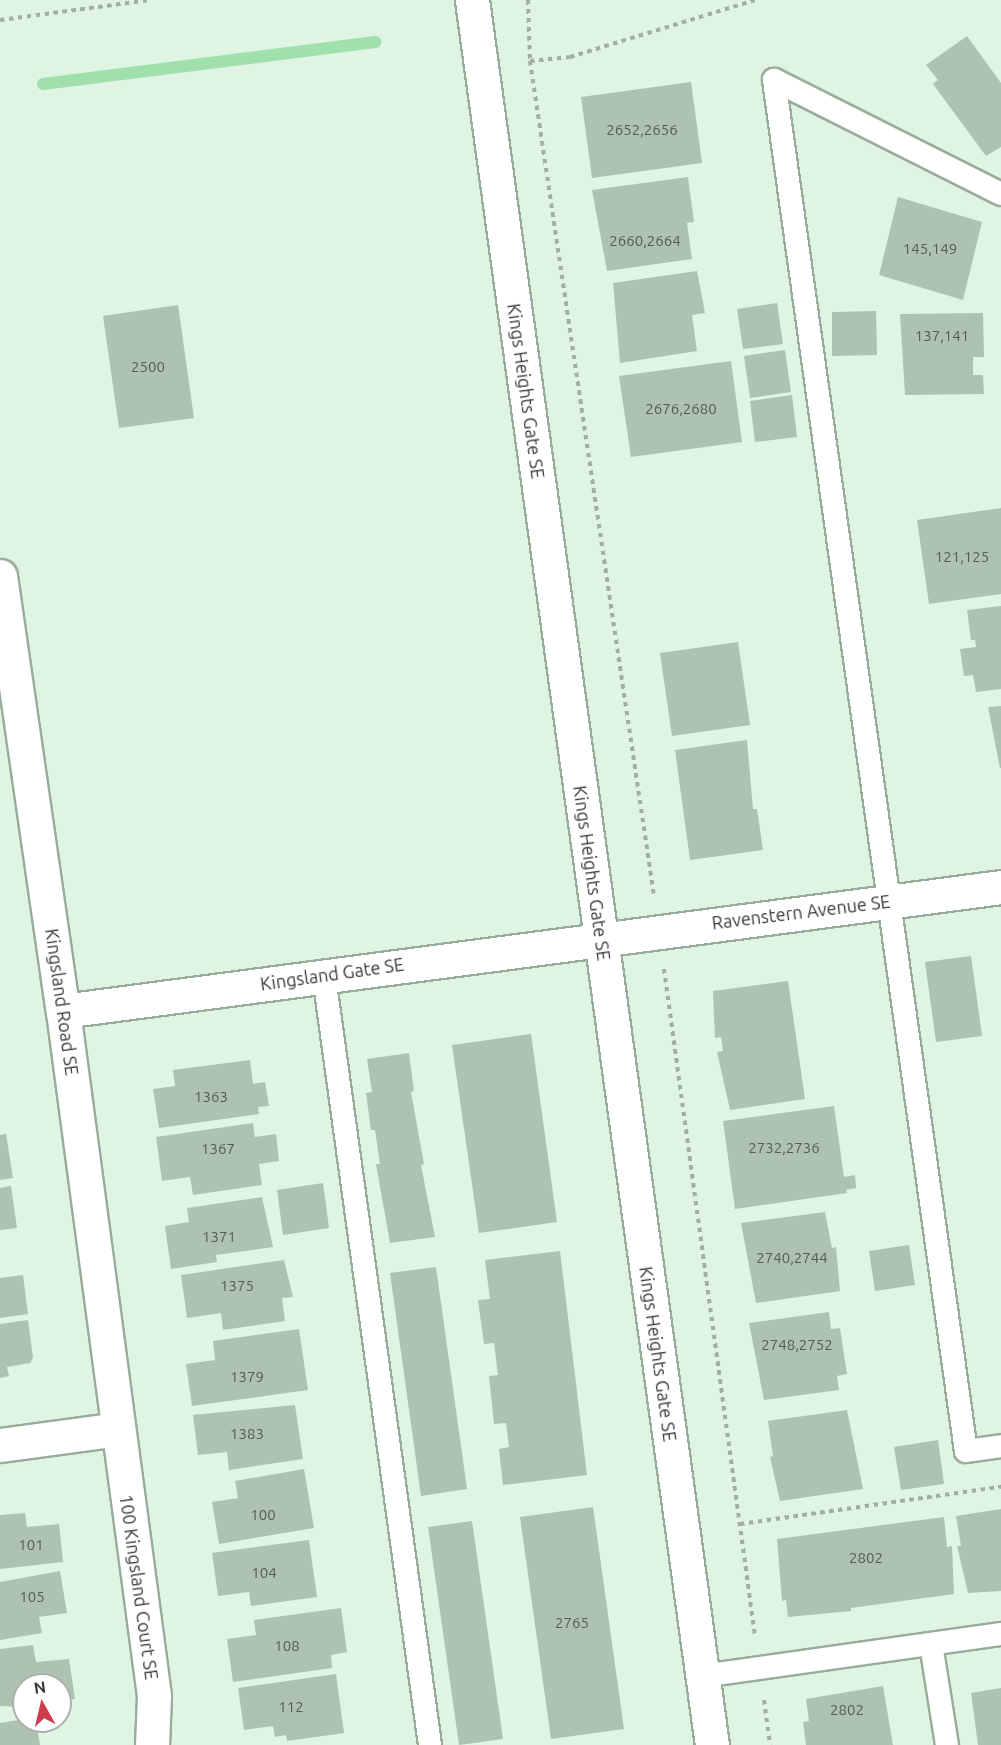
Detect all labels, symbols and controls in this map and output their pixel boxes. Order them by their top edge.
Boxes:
house number: 2652,2656 [606,121,678,139]
house number: 2660,2664 [609,232,681,250]
house number: 145,149 [903,240,957,258]
street label: Kings Heights Gate SE [503,302,549,480]
house number: 137,141 [915,327,969,345]
house number: 2500 [131,358,165,376]
house number: 2676,2680 [645,400,717,418]
house number: 121,125 [935,548,989,566]
street label: Kings Heights Gate SE [569,784,615,962]
street label: Ravenstern Avenue SE [711,890,891,934]
street label: Kingsland Road SE [41,927,83,1077]
street label: Kingsland Gate SE [259,953,405,995]
house number: 1363 [194,1088,228,1106]
house number: 2732,2736 [748,1139,820,1157]
house number: 1367 [201,1140,235,1158]
house number: 1371 [202,1228,236,1246]
house number: 2740,2744 [756,1249,828,1267]
street label: Kings Heights Gate SE [635,1265,681,1443]
house number: 1375 [220,1277,254,1295]
house number: 2748,2752 [761,1336,833,1354]
house number: 1379 [230,1368,264,1386]
house number: 1383 [230,1425,264,1443]
street label: 100 Kingsland Court SE [115,1493,163,1681]
house number: 100 [250,1506,276,1524]
house number: 101 [18,1536,44,1554]
house number: 2802 [849,1549,883,1567]
house number: 104 [251,1564,277,1582]
house number: 105 [19,1588,45,1606]
house number: 2765 [555,1614,589,1632]
house number: 108 [274,1637,300,1655]
north arrow [12,1673,72,1733]
text: N [33,1677,47,1697]
house number: 112 [278,1698,304,1716]
house number: 2802 [830,1701,864,1719]

